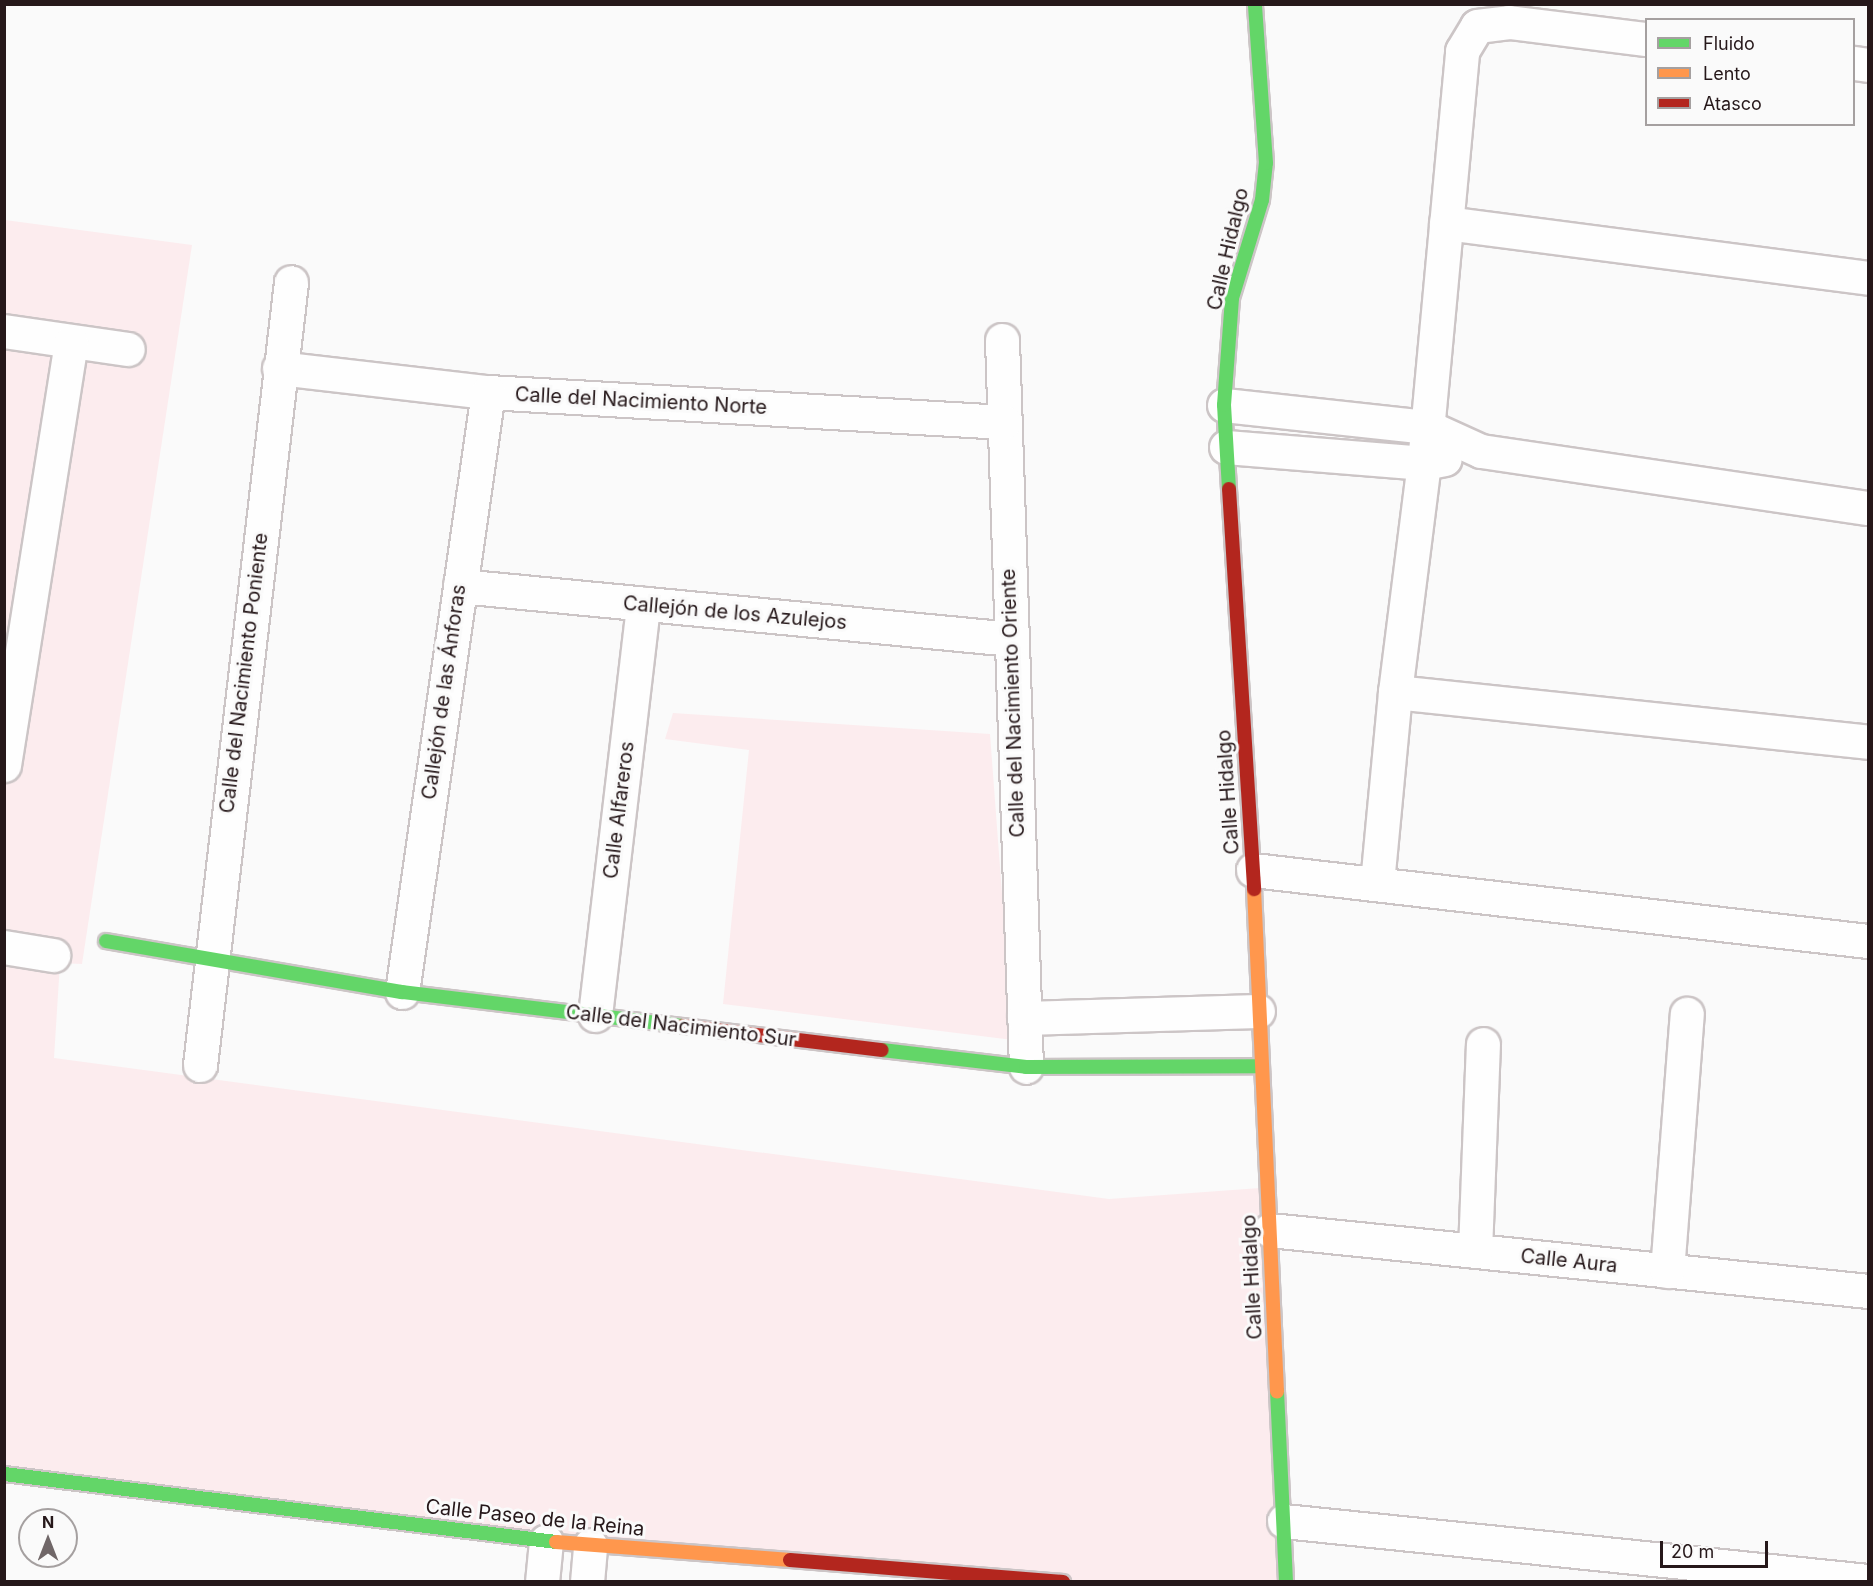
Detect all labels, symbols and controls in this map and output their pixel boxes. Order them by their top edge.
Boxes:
legend [1645,18,1855,126]
text: Fluido [1703,33,1755,54]
text: Lento [1703,63,1751,84]
text: Atasco [1703,93,1762,114]
street label: Calle Hidalgo [1202,185,1254,313]
street label: Calle del Nacimiento Norte [514,382,768,420]
street label: Calle del Nacimiento Poniente [215,531,273,815]
street label: Calle del Nacimiento Oriente [996,568,1030,838]
street label: Callejón de las Ánforas [417,583,471,801]
street label: Callejón de los Azulejos [622,591,848,635]
street label: Calle Hidalgo [1212,729,1244,855]
street label: Calle Alfareros [599,740,639,880]
street label: Calle del Nacimiento Sur [565,1000,797,1052]
street label: Calle Hidalgo [1237,1214,1267,1340]
street label: Calle Aura [1519,1244,1619,1278]
street label: Calle Paseo de la Reina [424,1495,646,1541]
north arrow [18,1508,78,1568]
text: N [42,1512,54,1532]
scale bar [1663,1529,1771,1567]
text: 20 m [1671,1541,1714,1562]

